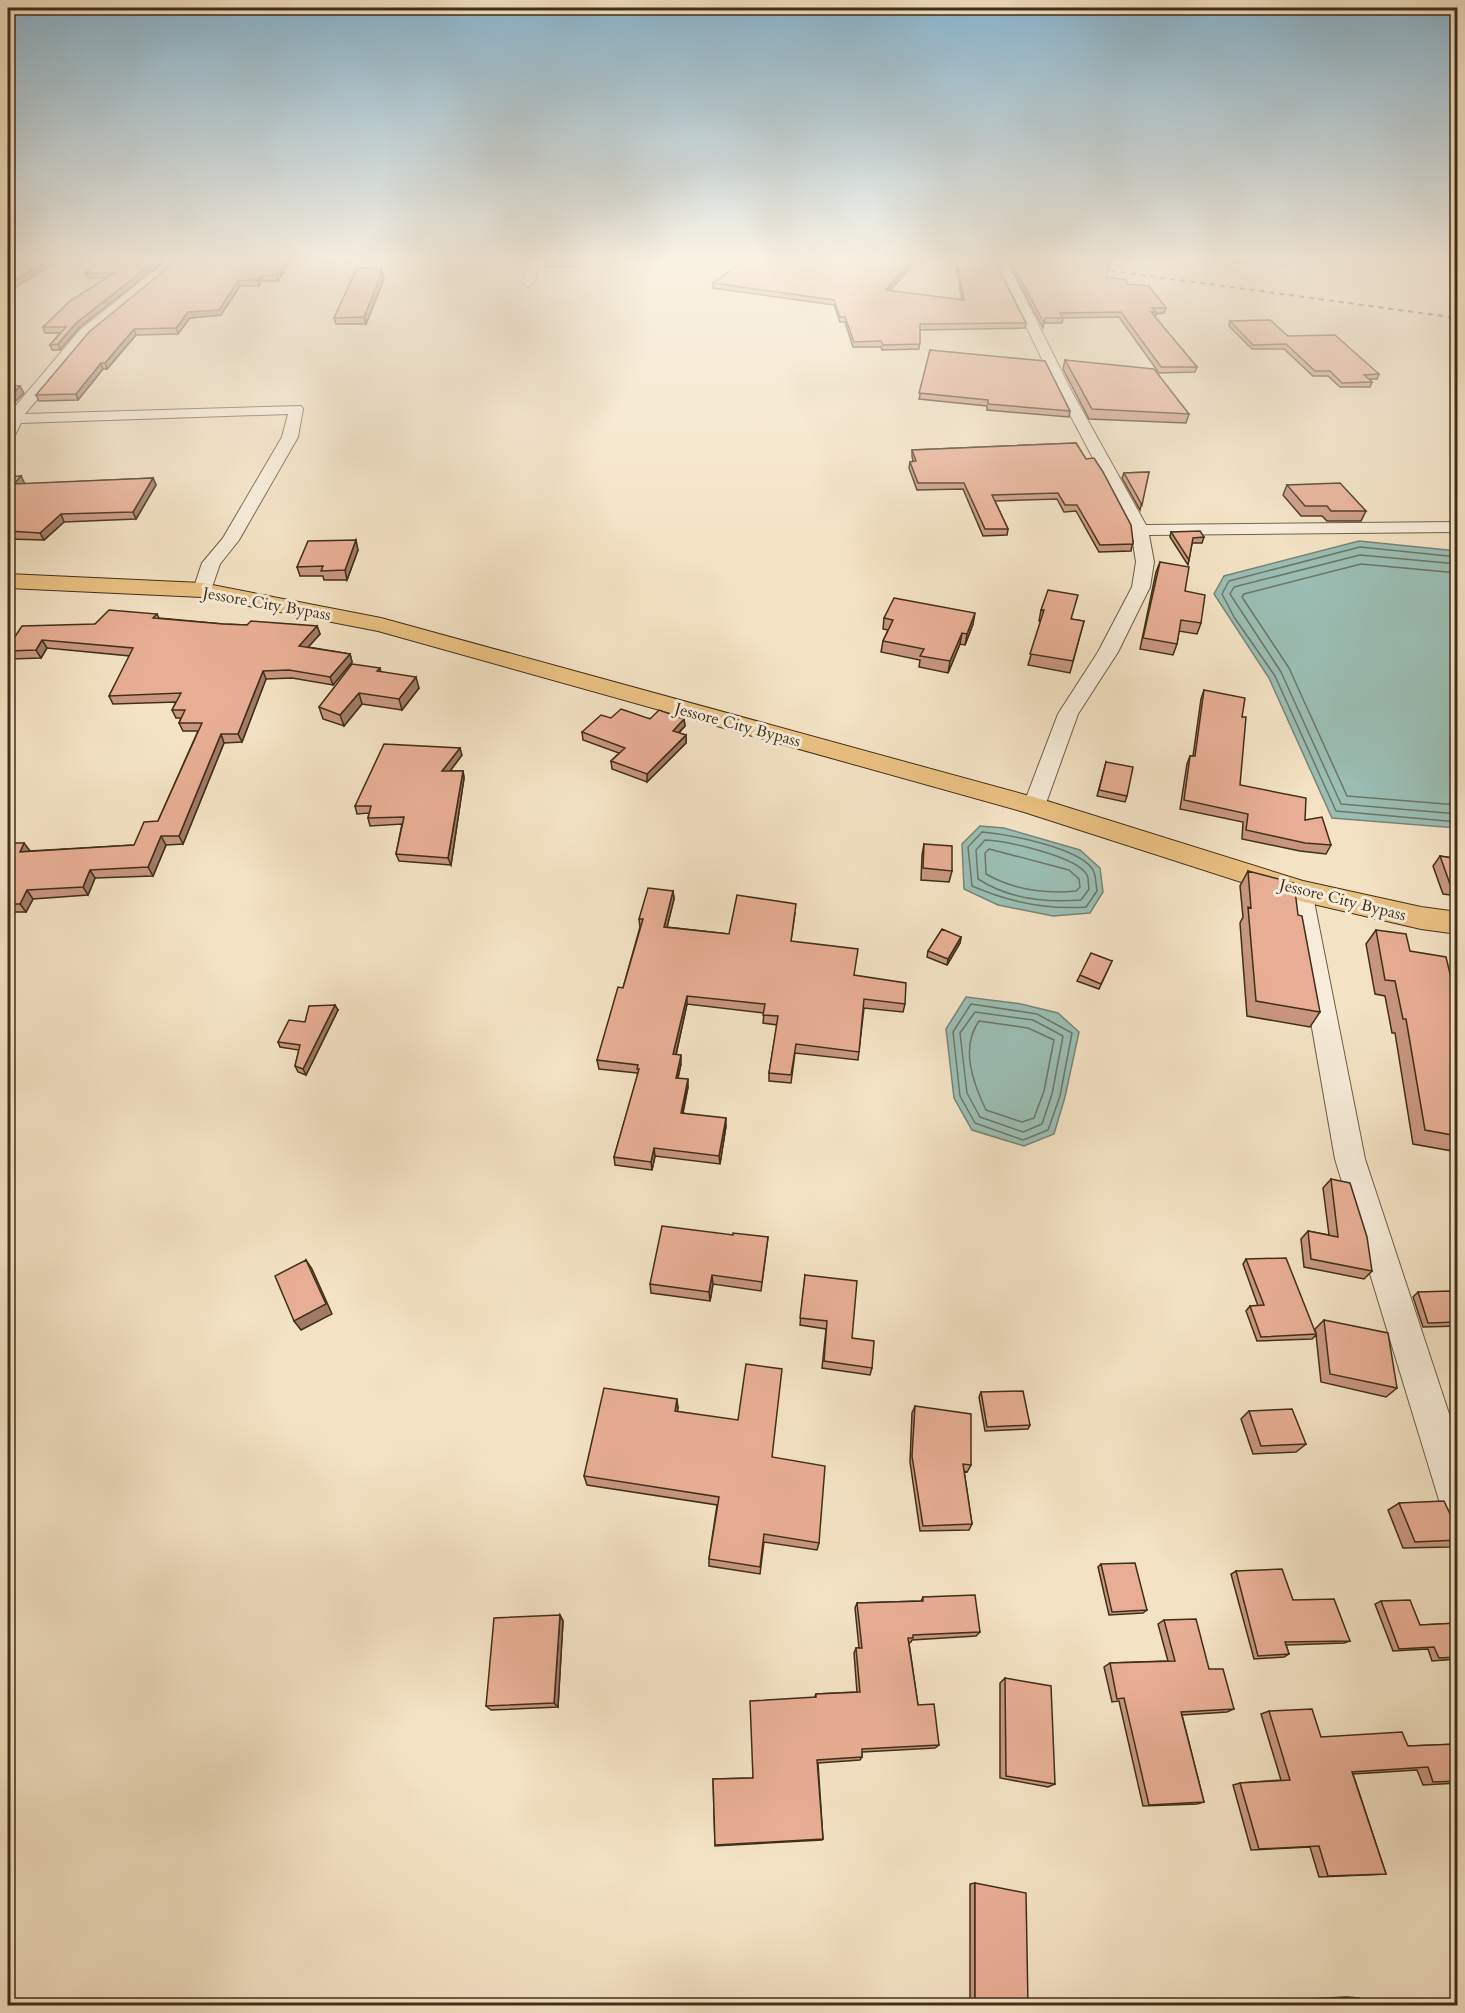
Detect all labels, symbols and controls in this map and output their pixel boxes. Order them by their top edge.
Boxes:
street label: Jessore City Bypass [199,582,332,626]
street label: Jessore City Bypass [670,697,803,752]
street label: Jessore City Bypass [1275,873,1408,926]

